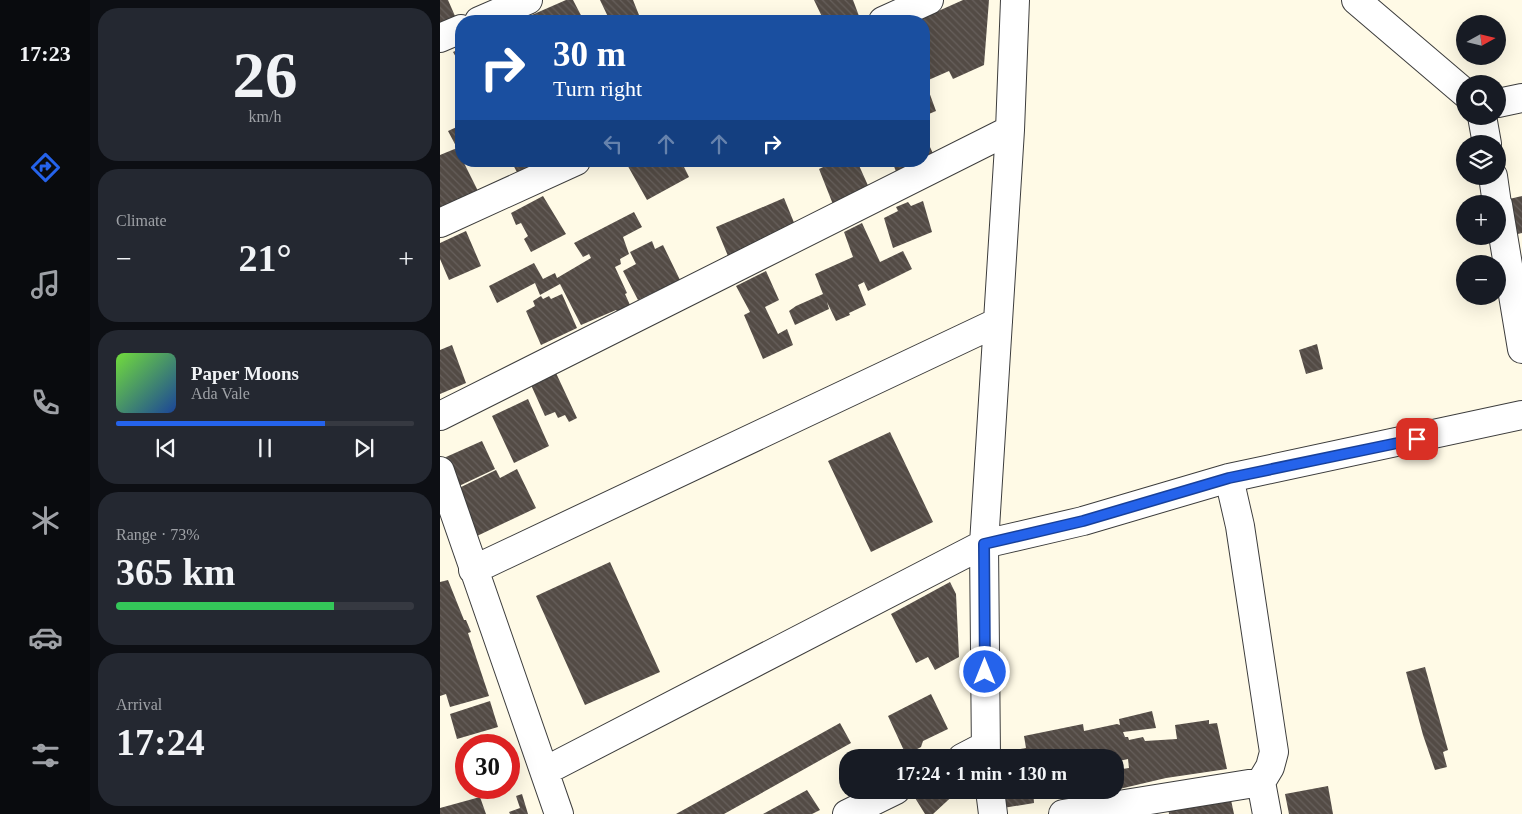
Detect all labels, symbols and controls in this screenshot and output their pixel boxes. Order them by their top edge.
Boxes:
north arrow [1456,15,1506,65]
map controls [1456,15,1506,305]
icon: right [470,35,535,100]
text: 30 m [553,35,626,74]
text: 26 [233,39,298,111]
text: 17:23 [19,41,71,66]
button: search [1456,75,1506,125]
text: Turn right [553,76,642,101]
text: km/h [249,108,281,125]
icon: left [599,130,627,158]
icon: ahead [652,130,680,158]
icon: ahead [705,130,733,158]
icon: right [758,130,786,158]
button: layers [1456,135,1506,185]
icon: directions [28,150,63,185]
button: + [1456,195,1506,245]
text: Climate [116,212,167,229]
text: 21° [238,237,292,279]
text: − [116,243,132,274]
text: + [398,243,414,274]
button: − [1456,255,1506,305]
icon: music [28,267,63,302]
text: Paper Moons [191,363,299,384]
icon: phone [28,385,63,420]
text: Ada Vale [191,385,250,402]
pin [1396,418,1438,460]
icon: arrive [1403,425,1431,453]
icon: previous [152,434,180,462]
icon: pause [251,434,279,462]
icon: next [350,434,378,462]
icon: climate [28,503,63,538]
text: Range · 73% [116,526,200,543]
text: 365 km [116,551,235,593]
icon: car [28,620,63,655]
position arrow [958,645,1010,697]
text: Arrival [116,696,162,713]
text: 17:24 [116,721,205,763]
speed limit sign: 30 [455,734,520,799]
icon: filters [28,738,63,773]
text: 17:24 · 1 min · 130 m [896,763,1067,784]

